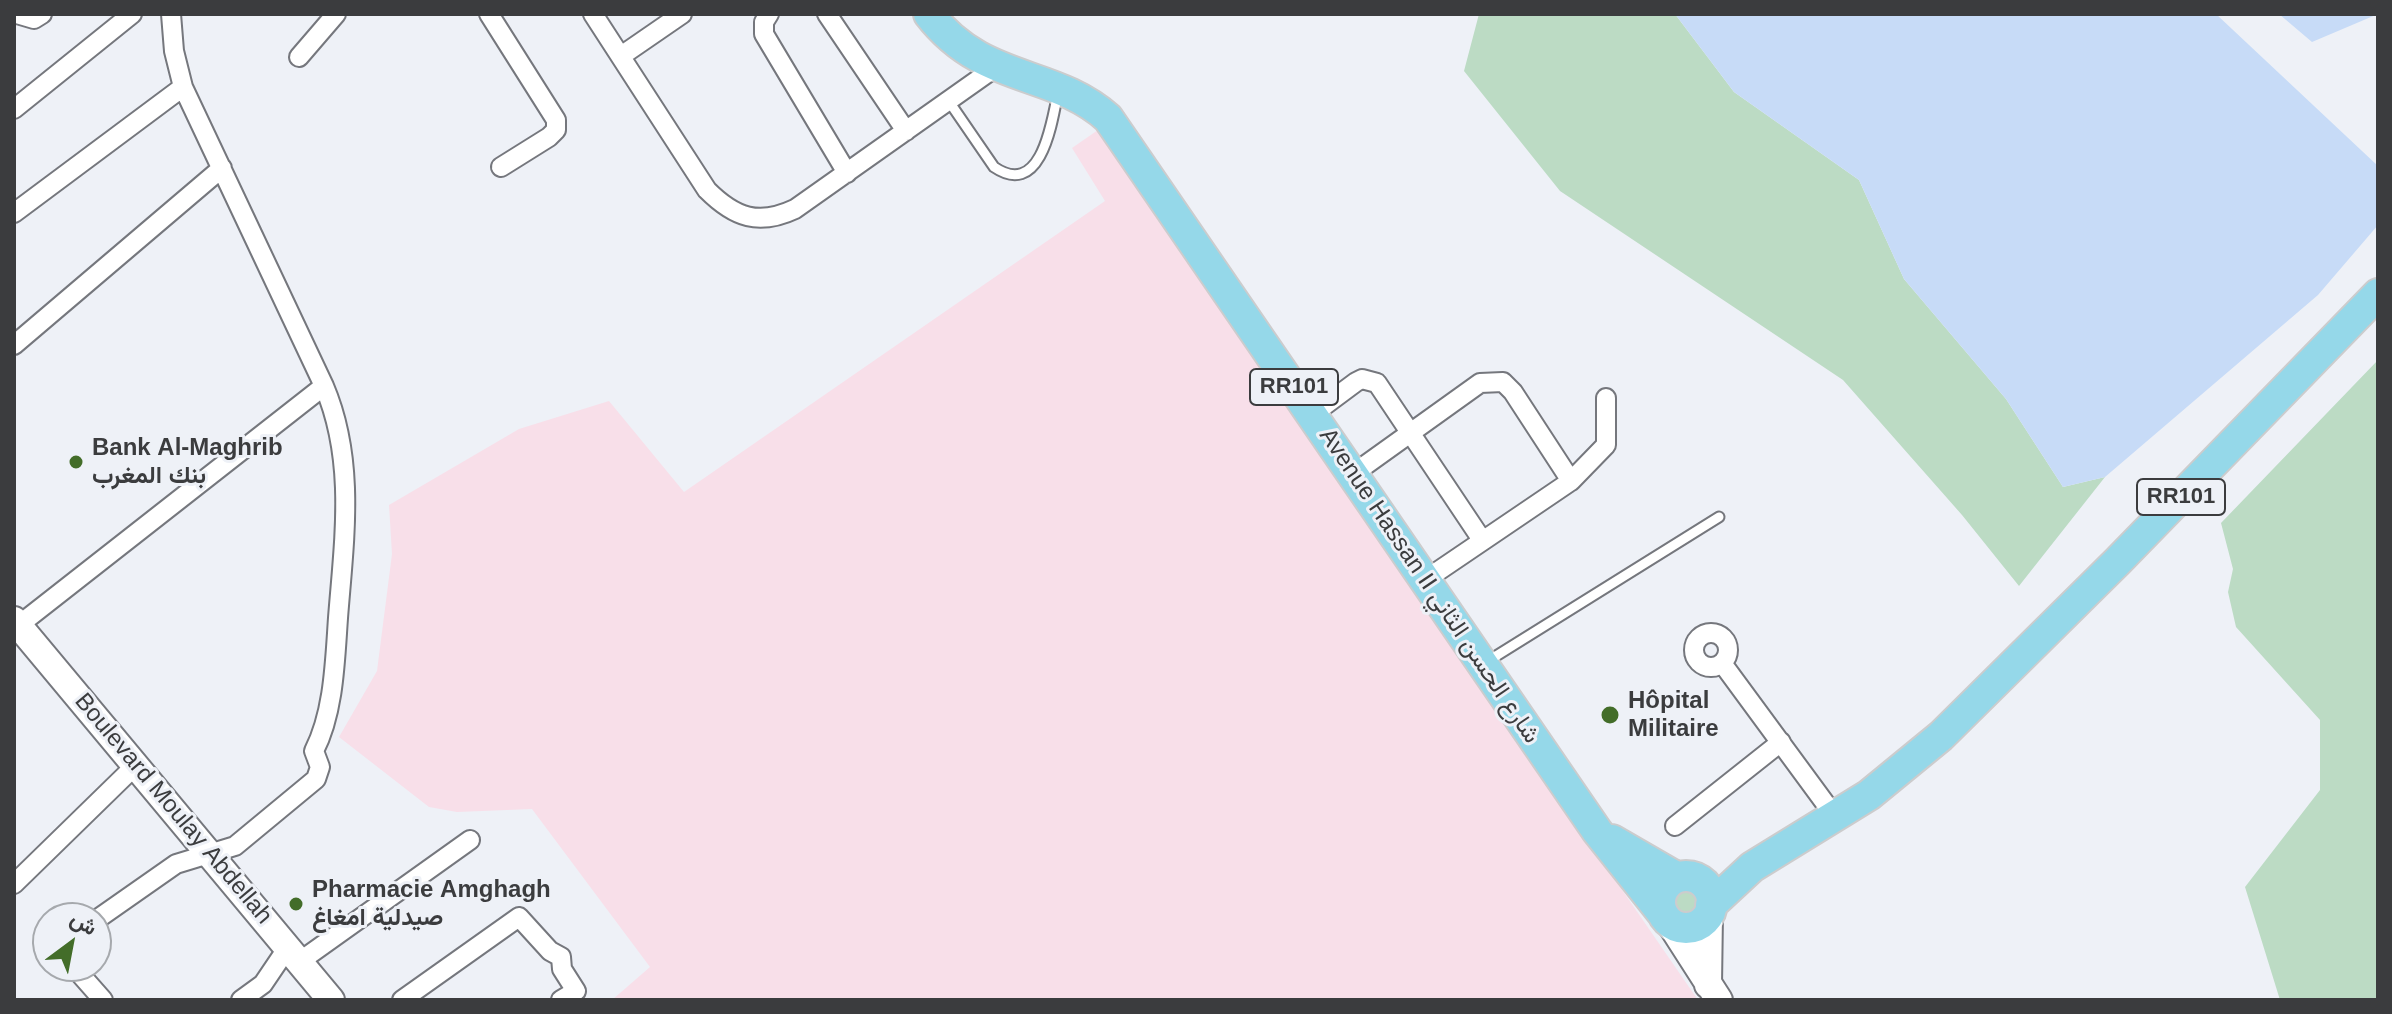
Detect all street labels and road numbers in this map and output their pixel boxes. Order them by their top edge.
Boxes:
road number: RR101 [1250,369,1338,405]
street label: Avenue Hassan II شارع الحسن الثاني [1312,423,1546,749]
road number: RR101 [2137,479,2225,515]
street label: Boulevard Moulay Abdellah [68,688,278,930]

